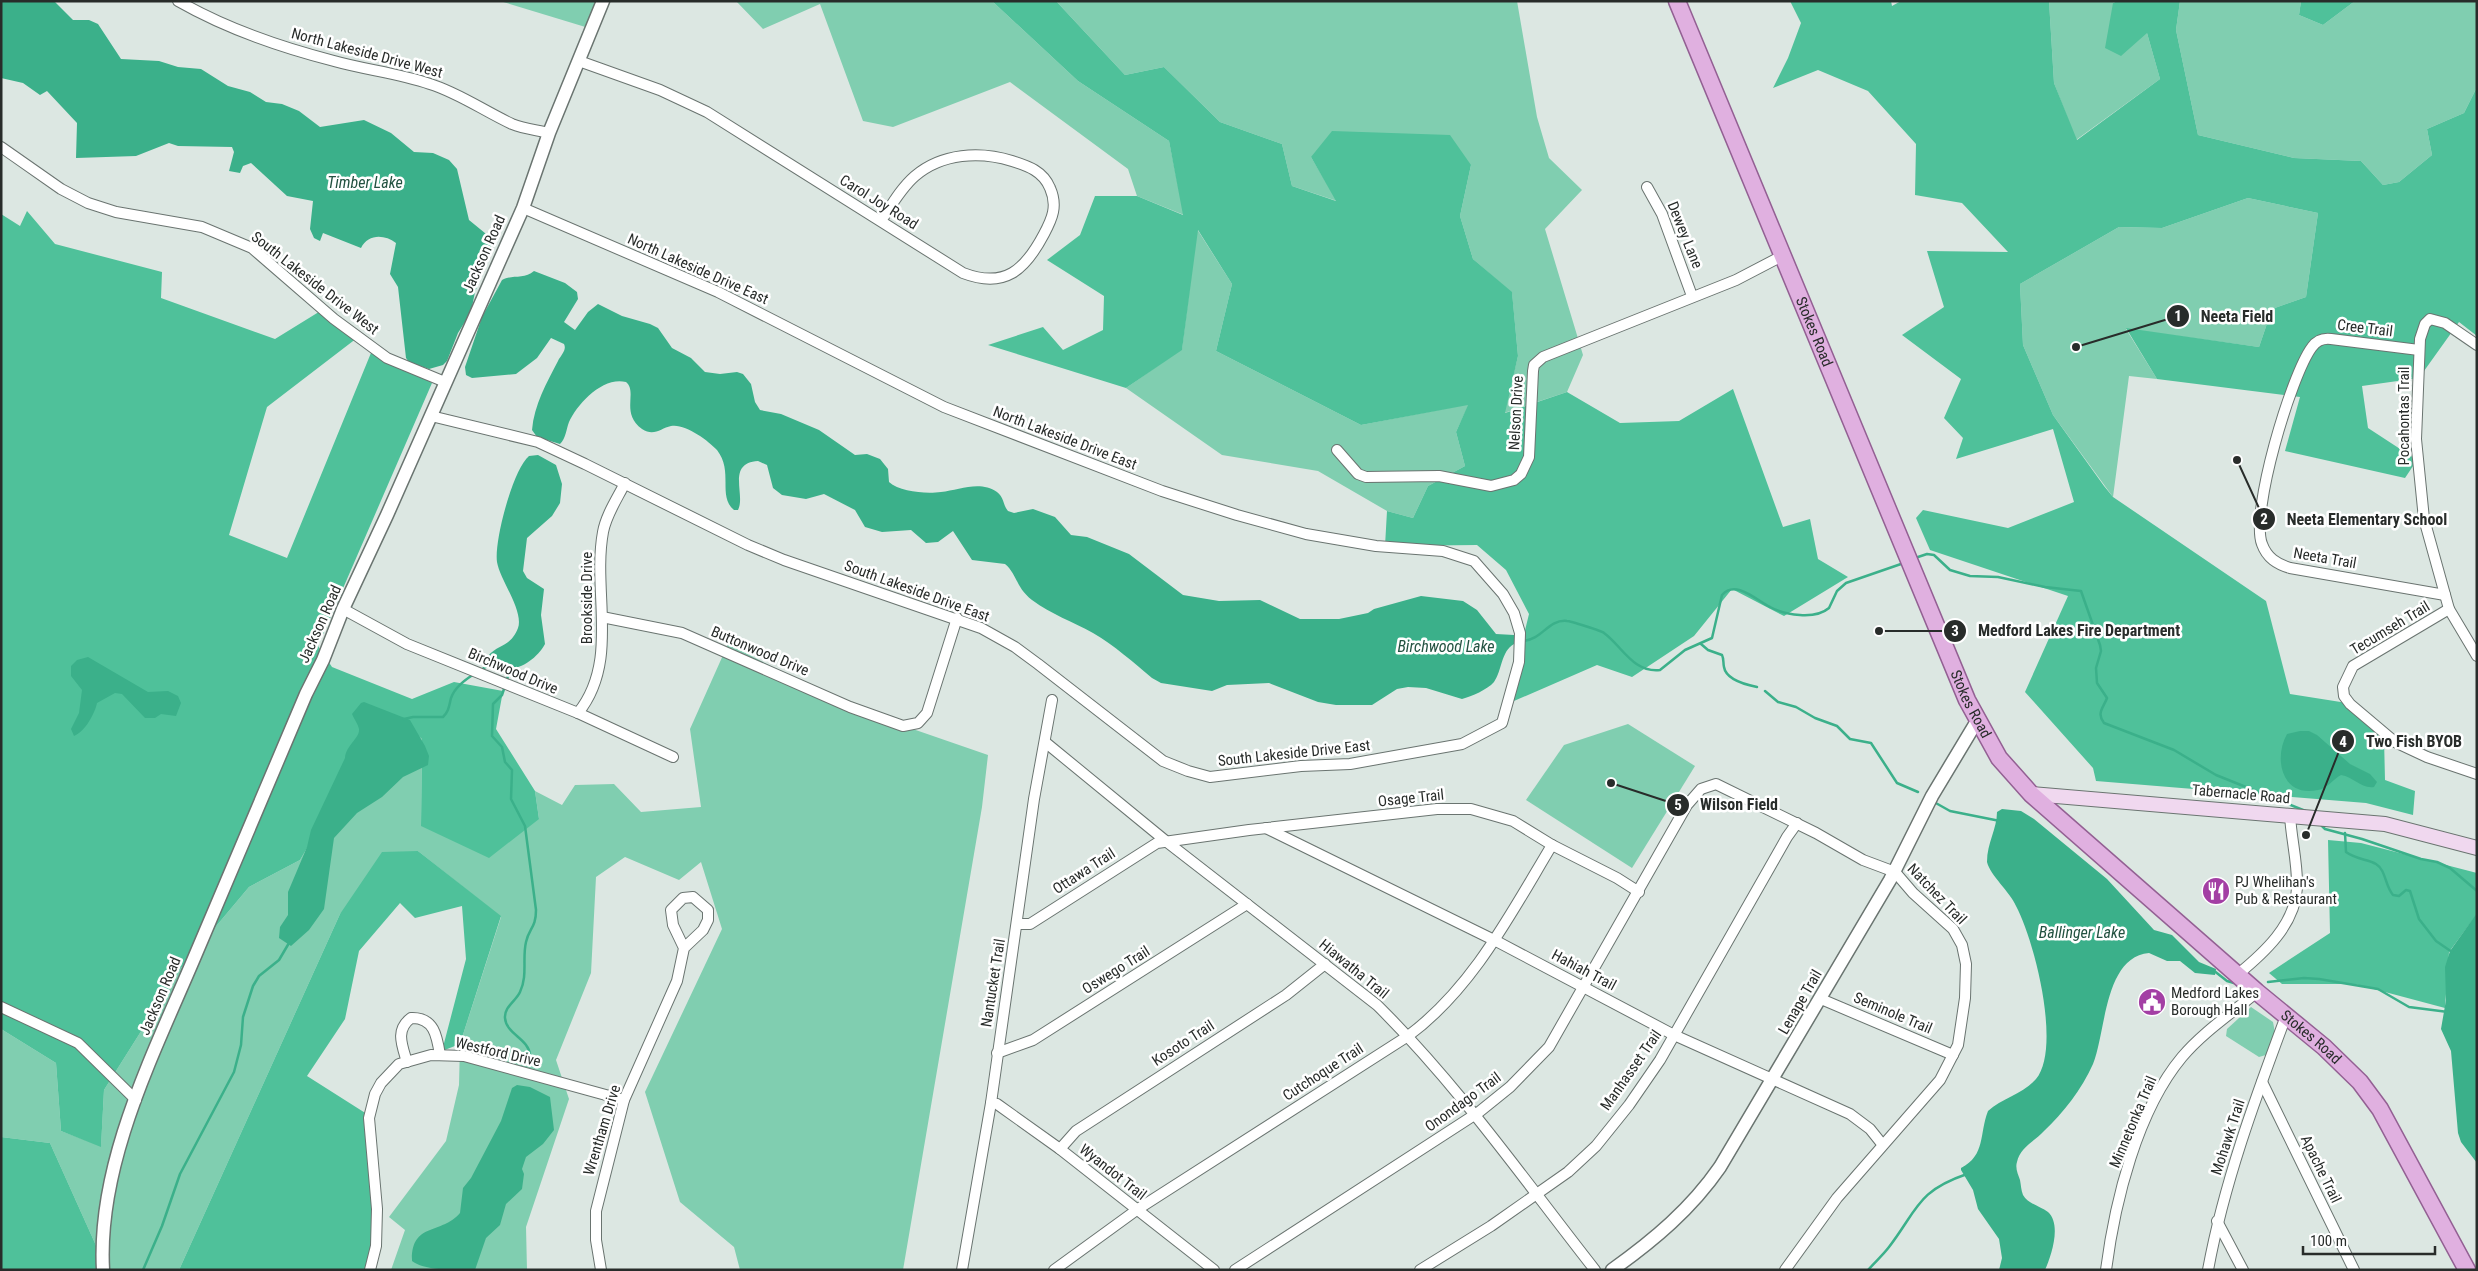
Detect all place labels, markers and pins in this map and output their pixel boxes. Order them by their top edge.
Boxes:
callout: Neeta Field [2166,301,2283,332]
callout: Neeta Elementary School [2252,504,2457,535]
callout: Medford Lakes Fire Department [1943,615,2190,646]
callout: Two Fish BYOB [2330,726,2472,757]
callout: Wilson Field [1665,789,1788,820]
place label: PJ Whelihan's Pub & Restaurant [2235,873,2337,908]
restaurant icon: PJ Whelihan's Pub & Restaurant [2201,876,2231,906]
place label: Medford Lakes Borough Hall [2171,984,2259,1019]
public building icon: Medford Lakes Borough Hall [2137,987,2167,1017]

